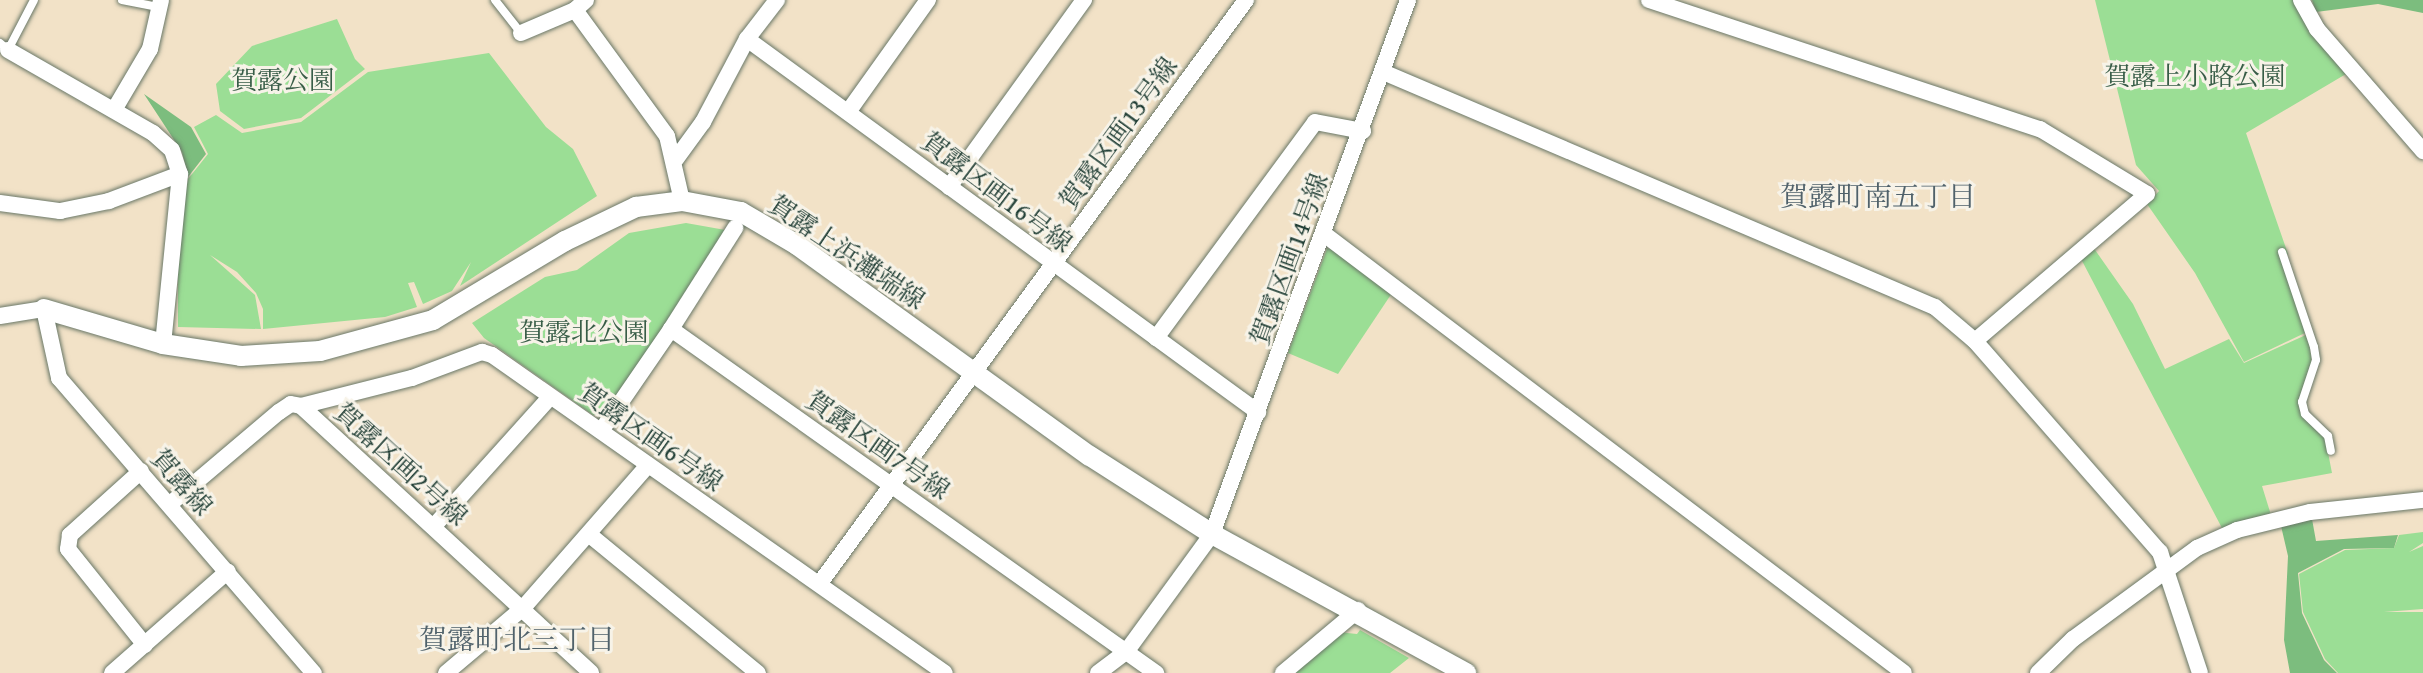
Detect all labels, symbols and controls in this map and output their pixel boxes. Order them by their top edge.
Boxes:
street label: 賀露区画13号線 [1052,51,1184,215]
park label: 賀露上小路公園 [2104,60,2286,92]
park label: 賀露公園 [231,64,335,96]
street label: 賀露区画16号線 [915,125,1079,259]
street label: 賀露区画14号線 [1243,169,1335,349]
district label: 賀露町南五丁目 [1780,179,1976,213]
street label: 賀露上浜灘端線 [763,188,931,316]
park label: 賀露北公園 [519,316,649,348]
street label: 賀露区画6号線 [573,376,729,498]
street label: 賀露区画7号線 [800,384,956,506]
street label: 賀露区画2号線 [328,396,474,532]
street label: 賀露線 [145,442,219,522]
district label: 賀露町北三丁目 [419,622,615,656]

